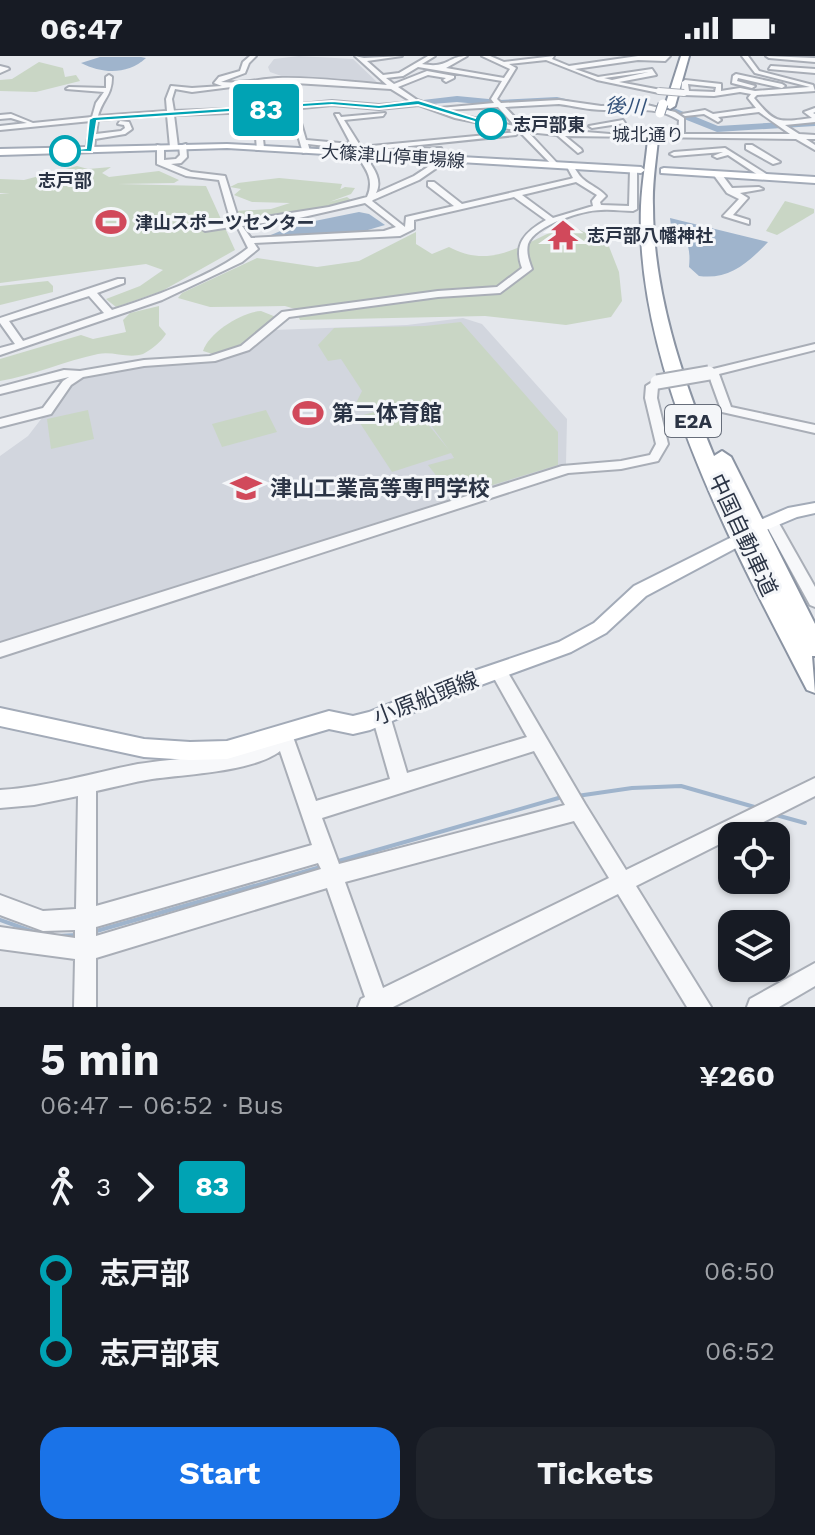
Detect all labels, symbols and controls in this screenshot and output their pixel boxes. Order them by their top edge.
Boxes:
text: 06:47 [40,11,123,46]
line badge: 83 [230,84,302,136]
text: 83 [249,93,283,126]
water label: 後川 [604,93,648,119]
marker: 志戸部東 [476,109,506,139]
place label: 志戸部東 [513,114,585,135]
street label: 城北通り [612,124,684,145]
marker: 志戸部 [50,136,80,166]
street label: 大篠津山停車場線 [320,141,466,171]
place label: 志戸部 [38,170,92,191]
sports icon: 津山スポーツセンター [94,205,128,239]
place label: 津山スポーツセンター [135,212,315,233]
temple icon: 志戸部八幡神社 [546,218,580,252]
place label: 志戸部八幡神社 [587,225,713,246]
sports icon: 第二体育館 [291,396,325,430]
place label: 第二体育館 [332,401,442,426]
road number: E2A [665,405,721,437]
street label: 中国自動車道 [704,470,782,600]
school or university icon: 津山工業高等専門学校 [229,471,263,505]
place label: 津山工業高等専門学校 [270,476,490,501]
street label: 小原船頭線 [370,667,482,729]
map controls [718,822,790,982]
button: locate [718,822,790,894]
button: layers [718,910,790,982]
text: 5 min [40,1034,160,1086]
text: ¥260 [699,1058,775,1093]
text: 06:47 – 06:52 · Bus [40,1090,283,1120]
icon: walk [40,1165,84,1209]
icon: forward [123,1165,167,1209]
text: 83 [195,1170,229,1203]
text: 3 [96,1172,111,1202]
text: 志戸部 [100,1256,190,1291]
text: 06:50 [704,1256,775,1286]
text: 志戸部東 [100,1336,220,1371]
text: 06:52 [705,1336,775,1366]
button: Start [40,1427,400,1519]
button: Tickets [416,1427,775,1519]

